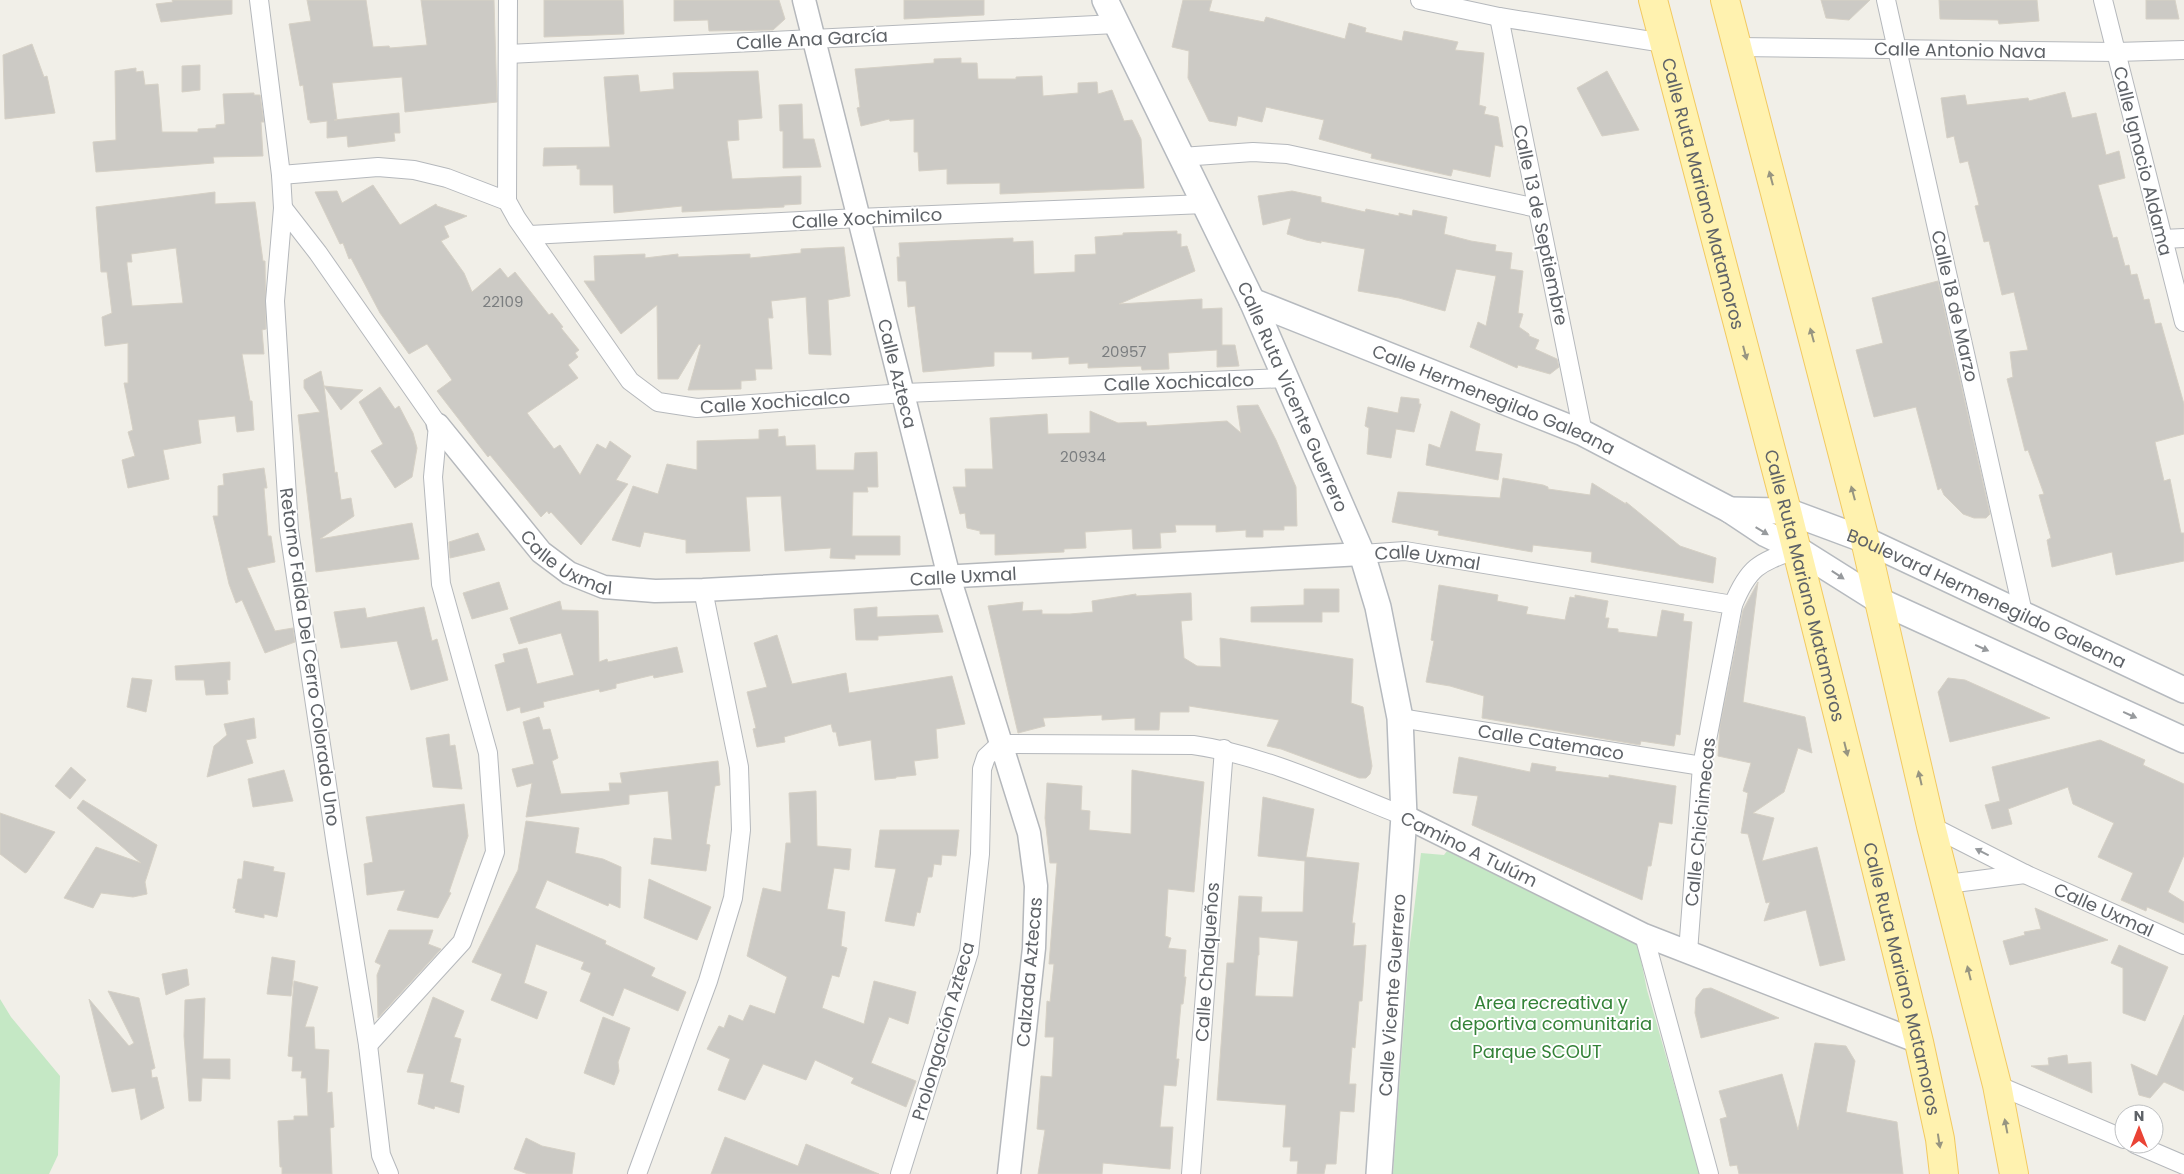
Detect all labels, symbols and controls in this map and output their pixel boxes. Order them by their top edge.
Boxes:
street label: Calle Ana García [735,23,889,55]
street label: Calle Antonio Nava [1874,36,2046,64]
street label: Calle Ruta Mariano Matamoros [1656,55,1751,332]
street label: Calle Ignacio Aldama [2107,64,2179,258]
street label: Calle 13 de Septiembre [1507,122,1575,328]
one-way arrow [1766,171,1774,186]
street label: Calle Xochimilco [791,202,943,234]
street label: Calle 18 de Marzo [1925,228,1985,384]
street label: Calle Ruta Vicente Guerrero [1232,277,1355,516]
house number: 22109 [483,291,523,312]
street label: Calle Azteca [872,316,924,431]
one-way arrow [1807,328,1815,343]
street label: Calle Hermenegildo Galeana [1369,338,1620,460]
house number: 20957 [1101,341,1147,362]
one-way arrow [1742,345,1750,360]
street label: Calle Xochicalco [1103,367,1255,397]
street label: Calle Xochicalco [699,384,851,420]
house number: 20934 [1060,446,1106,467]
street label: Calle Ruta Mariano Matamoros [1759,447,1852,724]
one-way arrow [1848,485,1856,500]
street label: Retorno Falda Del Cerro Colorado Uno [274,486,346,828]
street label: Boulevard Hermenegildo Galeana [1844,522,2131,674]
street label: Calle Uxmal [515,524,613,600]
one-way arrow [1756,526,1769,536]
street label: Calle Uxmal [1374,539,1482,576]
street label: Calle Uxmal [909,560,1017,591]
one-way arrow [1831,570,1844,580]
one-way arrow [1975,644,1990,652]
one-way arrow [2123,712,2137,720]
street label: Calle Catemaco [1476,718,1626,766]
street label: Calle Chichimecas [1679,736,1721,908]
one-way arrow [1842,741,1850,756]
one-way arrow [1916,771,1924,786]
street label: Camino A Tulúm [1396,805,1542,893]
street label: Calle Ruta Mariano Matamoros [1858,840,1947,1118]
one-way arrow [1975,848,1989,856]
street label: Calle Uxmal [2050,876,2158,942]
street label: Calle Chalqueños [1189,881,1225,1043]
street label: Calle Vicente Guerrero [1372,893,1412,1097]
street label: Calzada Aztecas [1010,896,1048,1048]
street label: Prolongación Azteca [906,939,980,1123]
one-way arrow [1965,966,1973,981]
park label: Area recreativa y deportiva comunitaria [1450,990,1652,1036]
park label: Parque SCOUT [1472,1039,1602,1064]
north arrow [2114,1104,2164,1154]
text: N [2134,1106,2144,1126]
one-way arrow [2001,1118,2009,1134]
one-way arrow [1936,1133,1944,1149]

